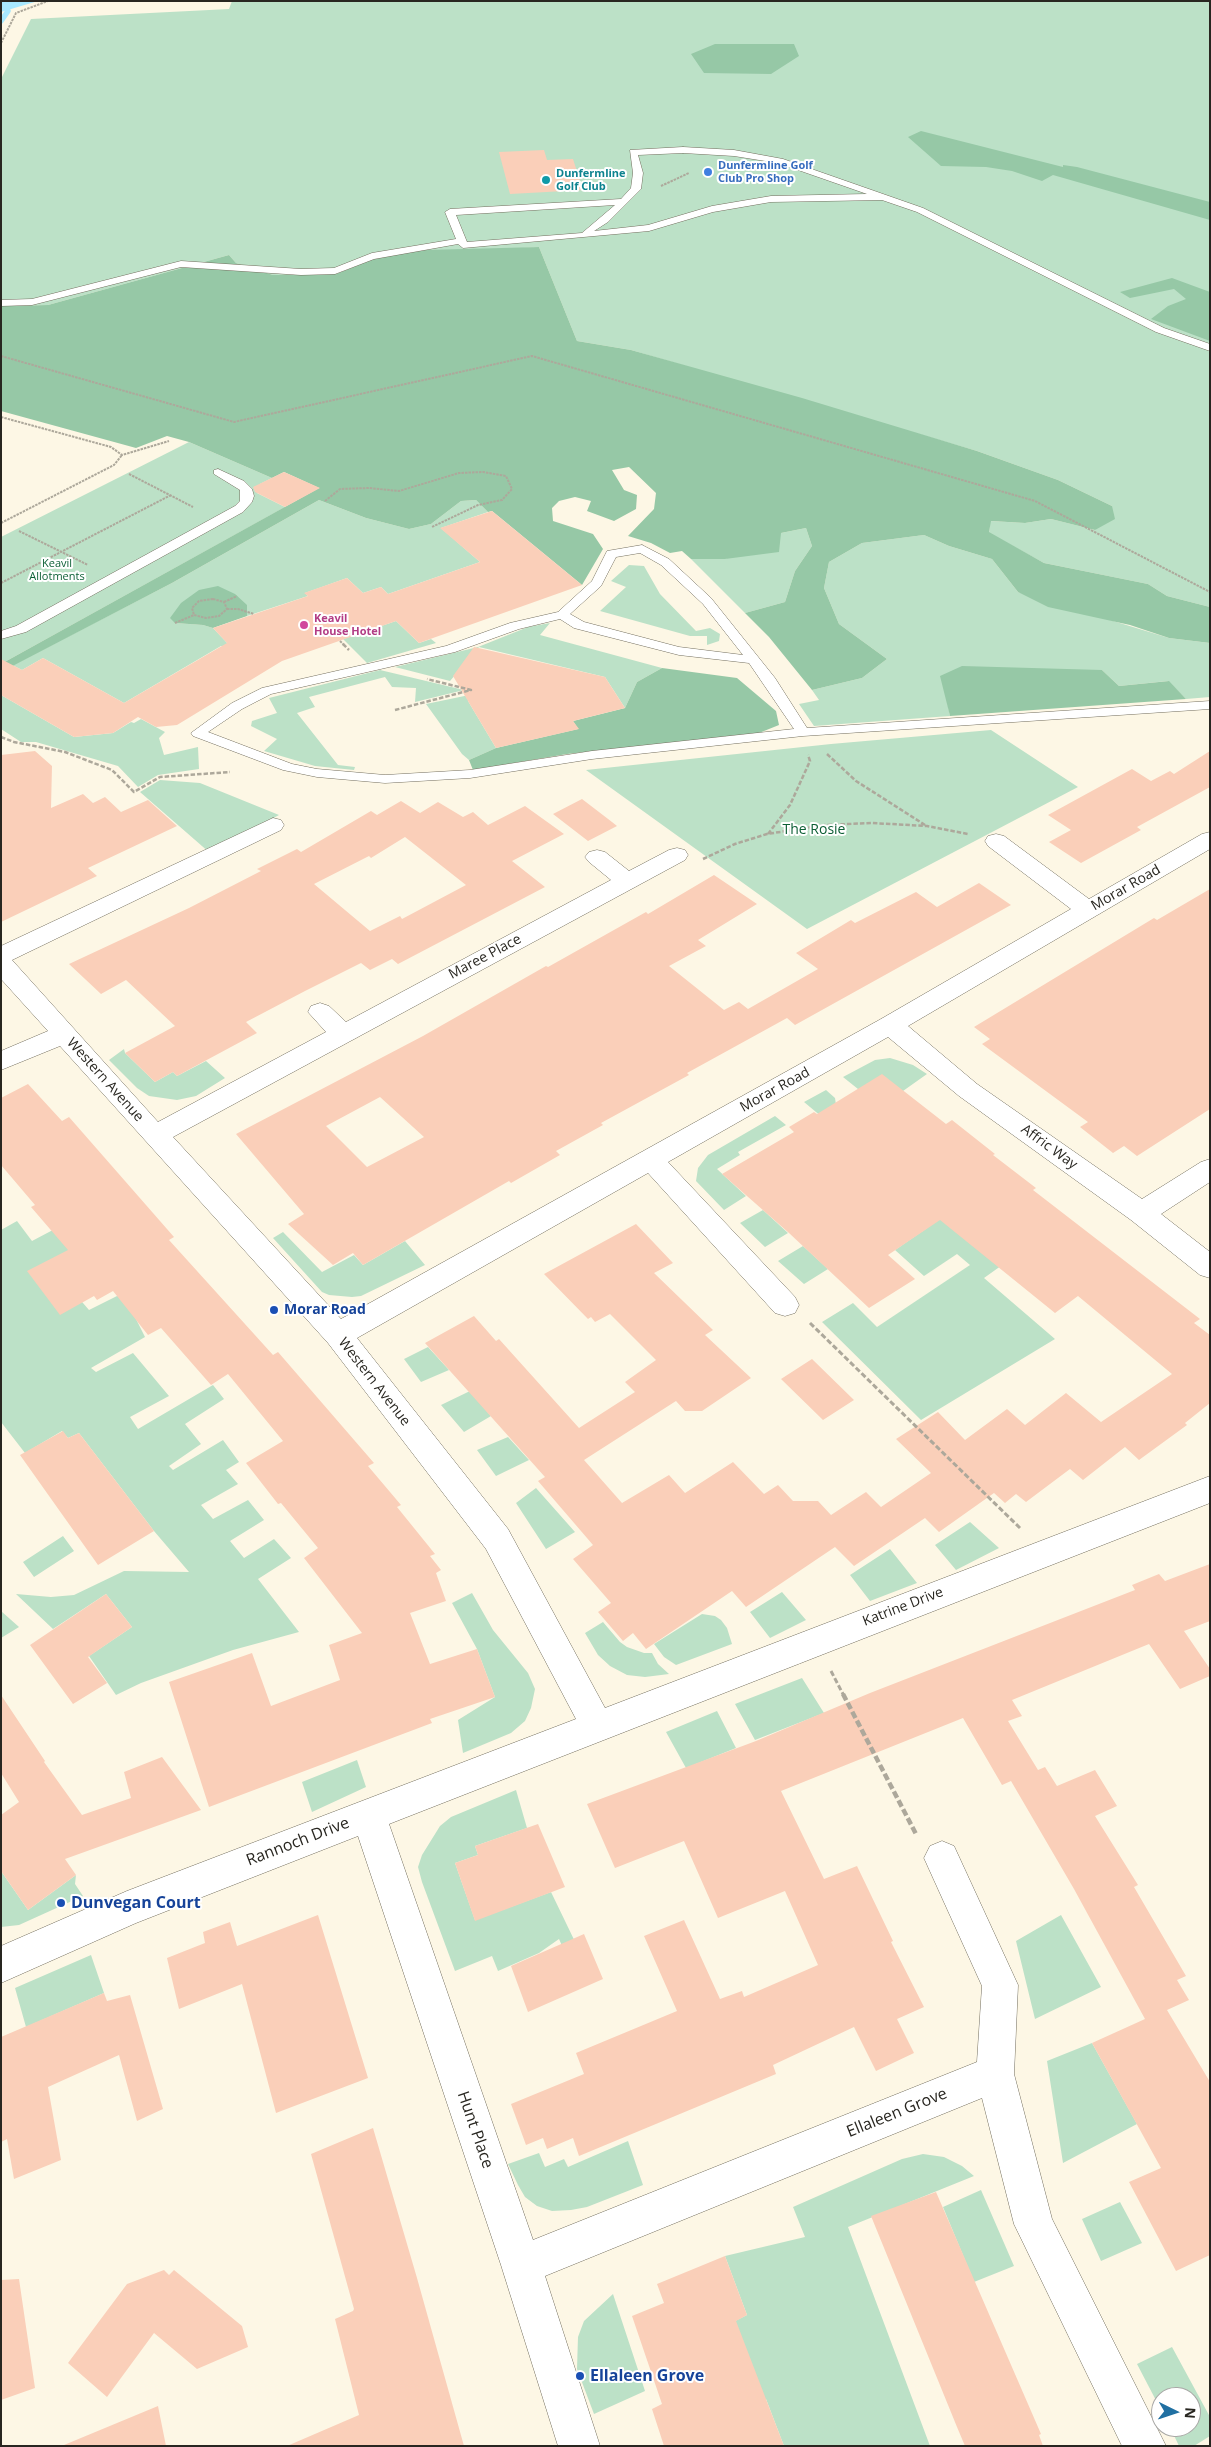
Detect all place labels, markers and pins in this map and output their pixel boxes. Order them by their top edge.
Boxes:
place label: Dunfermline Golf Club Pro Shop [718,159,813,185]
marker: Dunfermline Golf Club Pro Shop [702,166,714,178]
place label: Dunfermline Golf Club [556,167,626,193]
marker: Dunfermline Golf Club [540,174,552,186]
place label: Keavil House Hotel [314,612,381,638]
marker: Keavil House Hotel [298,619,310,631]
place label: Morar Road [284,1302,366,1318]
marker: Morar Road [268,1304,280,1316]
place label: Dunvegan Court [71,1893,201,1913]
marker: Dunvegan Court [55,1897,67,1909]
place label: Ellaleen Grove [590,2366,704,2386]
marker: Ellaleen Grove [574,2370,586,2382]

